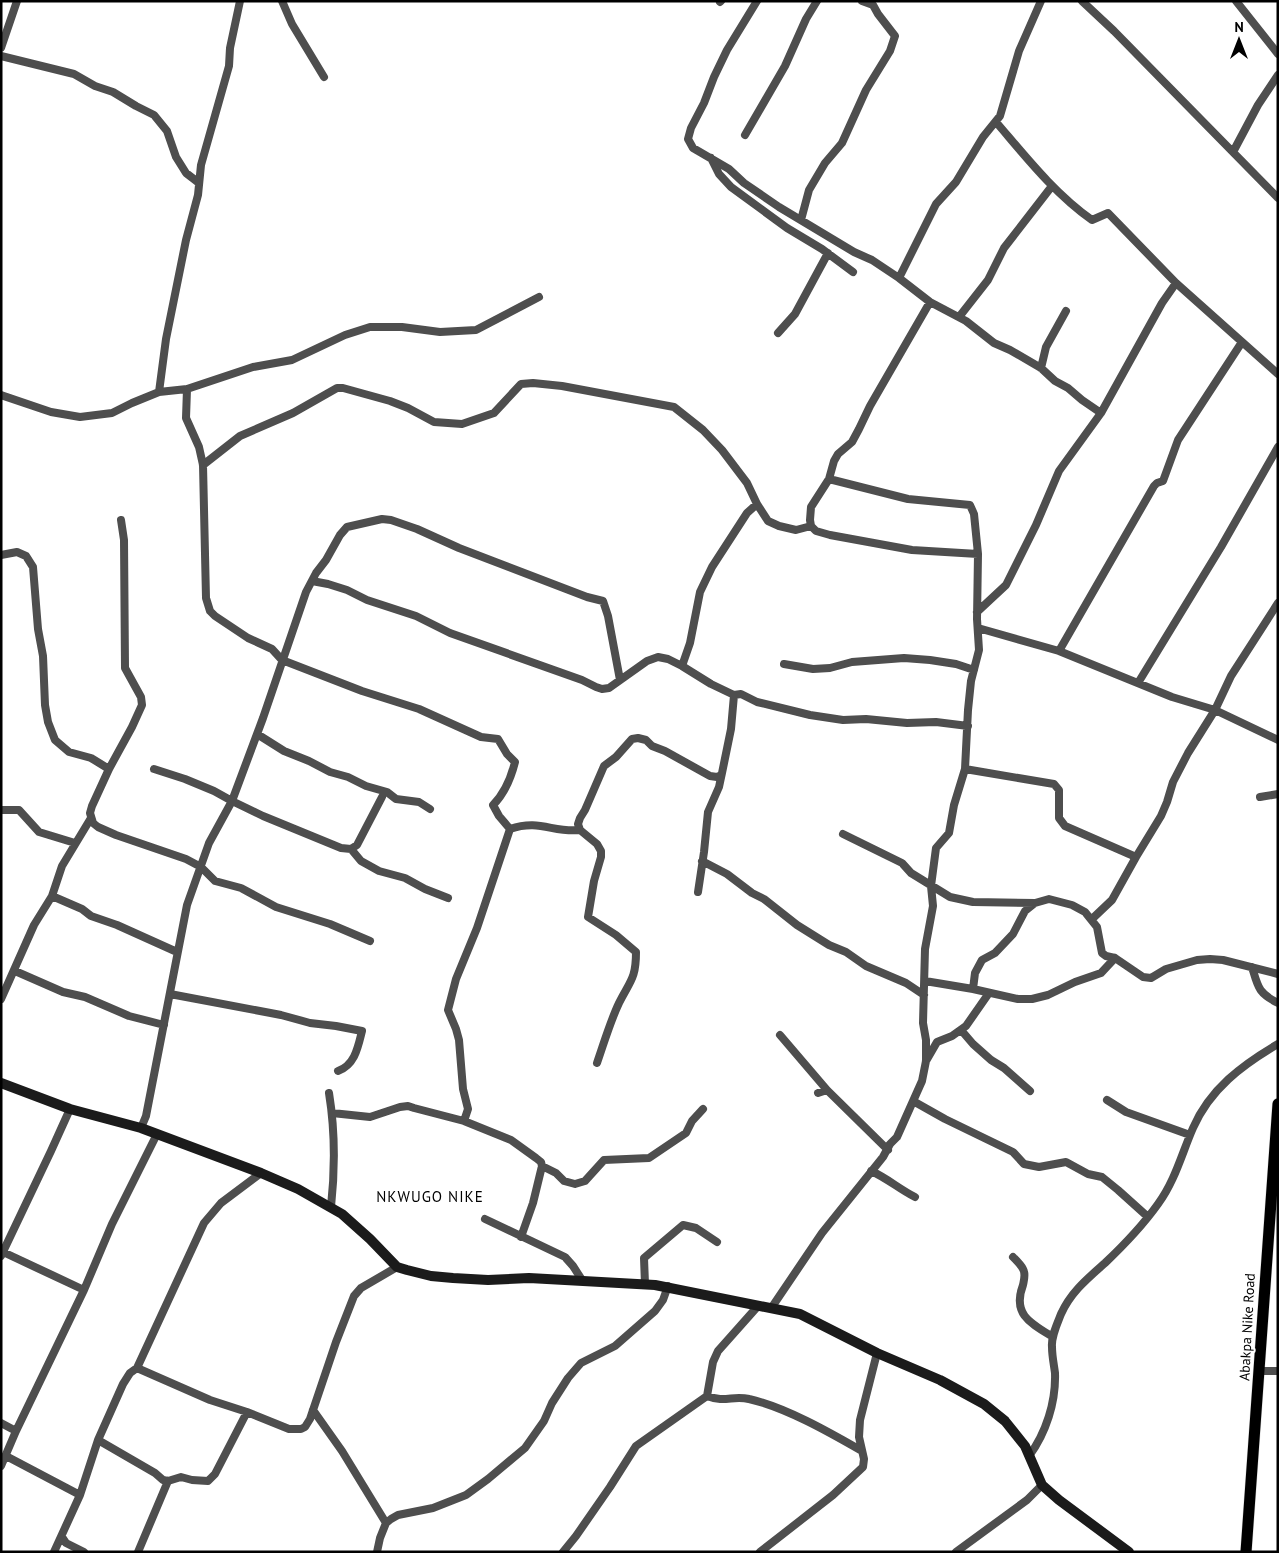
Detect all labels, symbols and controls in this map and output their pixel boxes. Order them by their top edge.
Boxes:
north arrow [1214,15,1264,65]
text: N [1234,18,1244,36]
district label: NKWUGO NIKE [376,1187,484,1206]
street label: Abakpa Nike Road [1235,1273,1259,1381]

